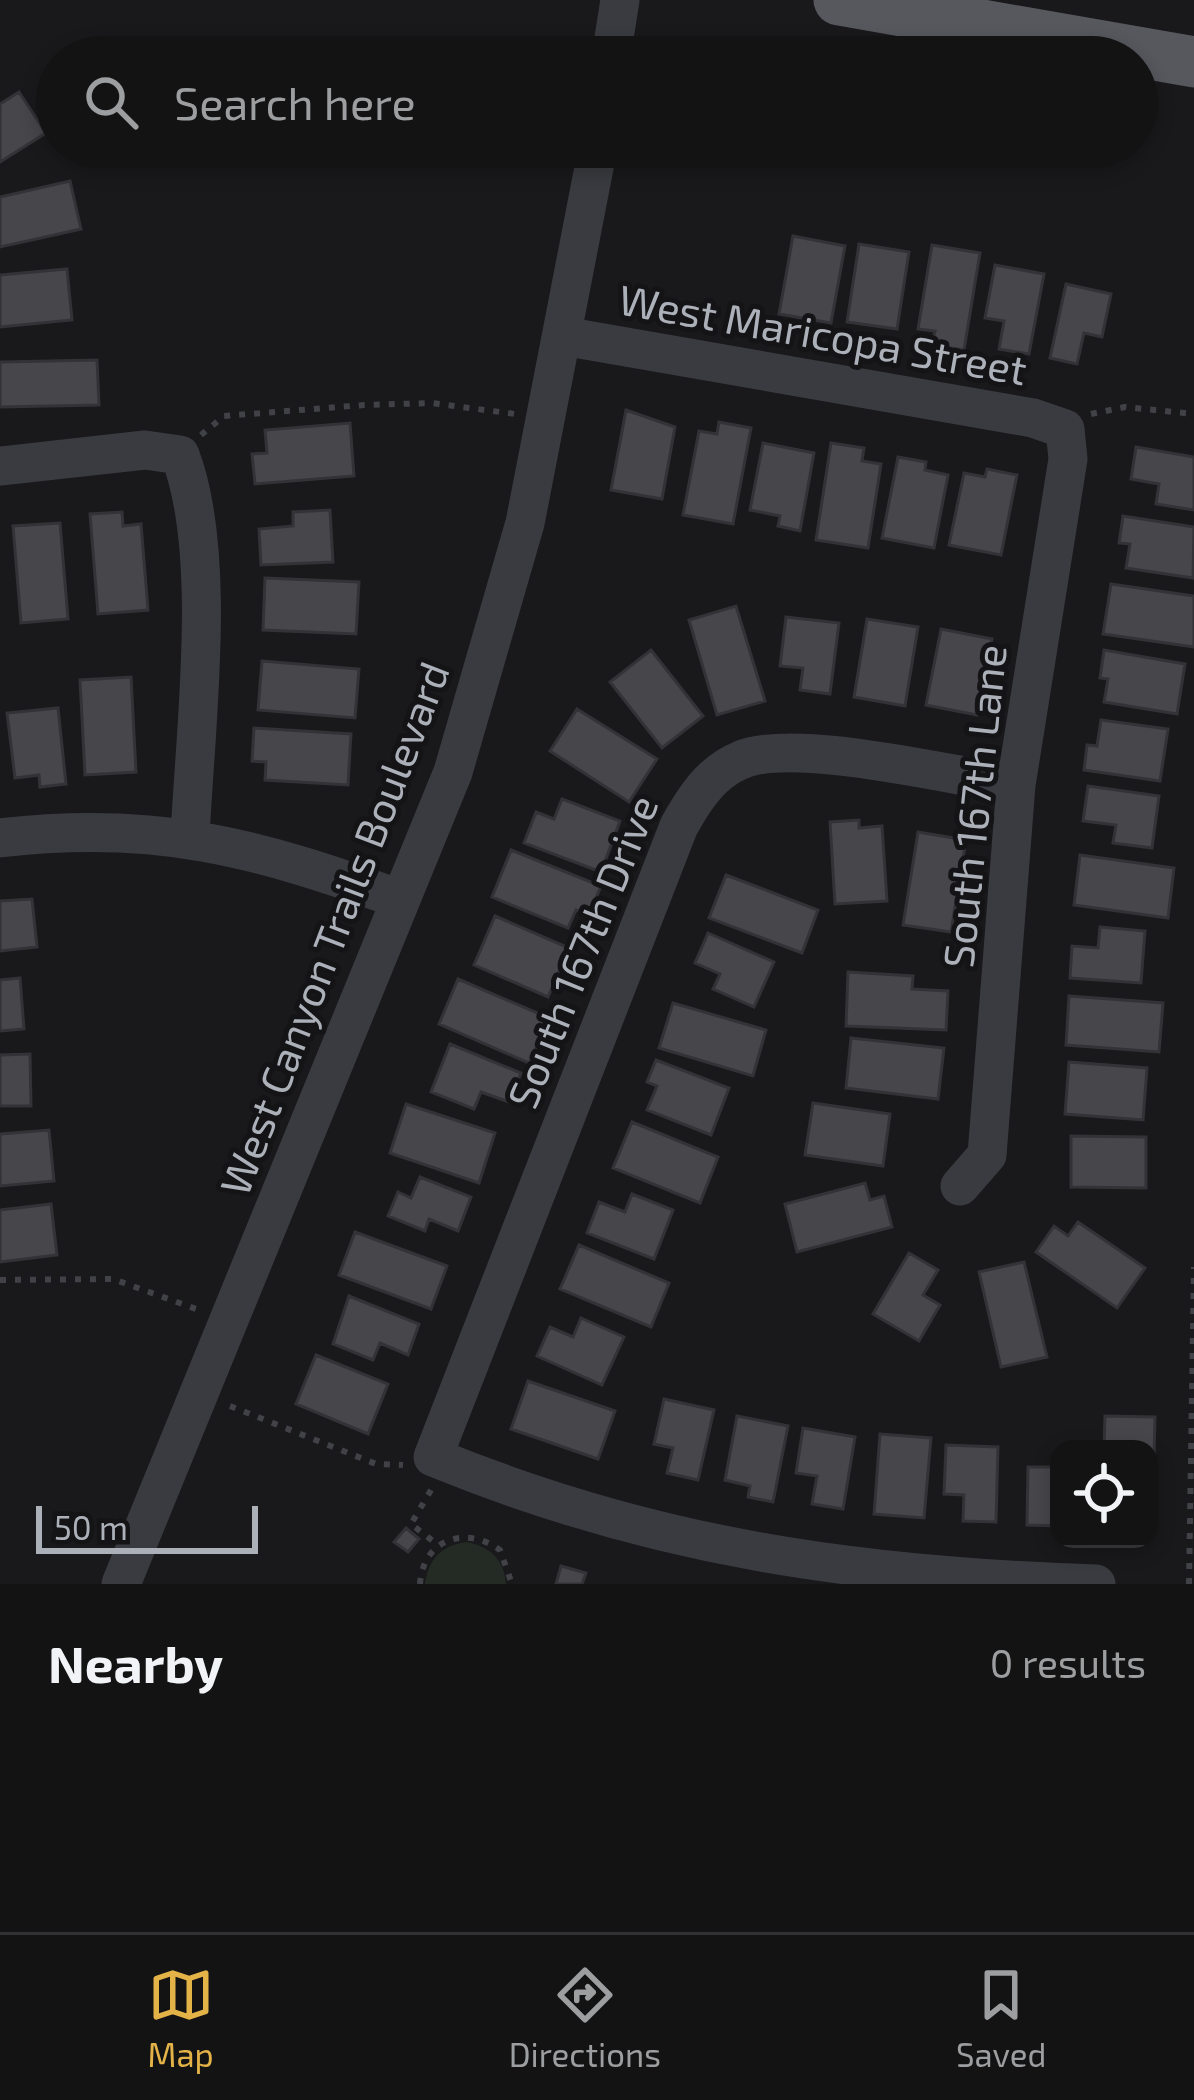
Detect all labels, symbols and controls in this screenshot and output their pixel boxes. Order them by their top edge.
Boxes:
search box [36,36,1158,168]
icon: search [78,69,144,135]
text: Search here [174,75,416,129]
street label: West Maricopa Street [615,273,1031,393]
street label: South 167th Lane [931,642,1015,970]
street label: West Canyon Trails Boulevard [208,655,458,1201]
street label: South 167th Drive [495,787,667,1115]
map controls [1050,1440,1158,1548]
button: locate [1050,1440,1158,1548]
scale bar [36,1500,258,1553]
text: 50 m [54,1507,128,1547]
text: Nearby [48,1632,223,1693]
text: 0 results [990,1639,1146,1686]
tab: Map [148,1962,214,2074]
tab: Directions [509,1962,661,2074]
tab: Saved [956,1962,1046,2074]

